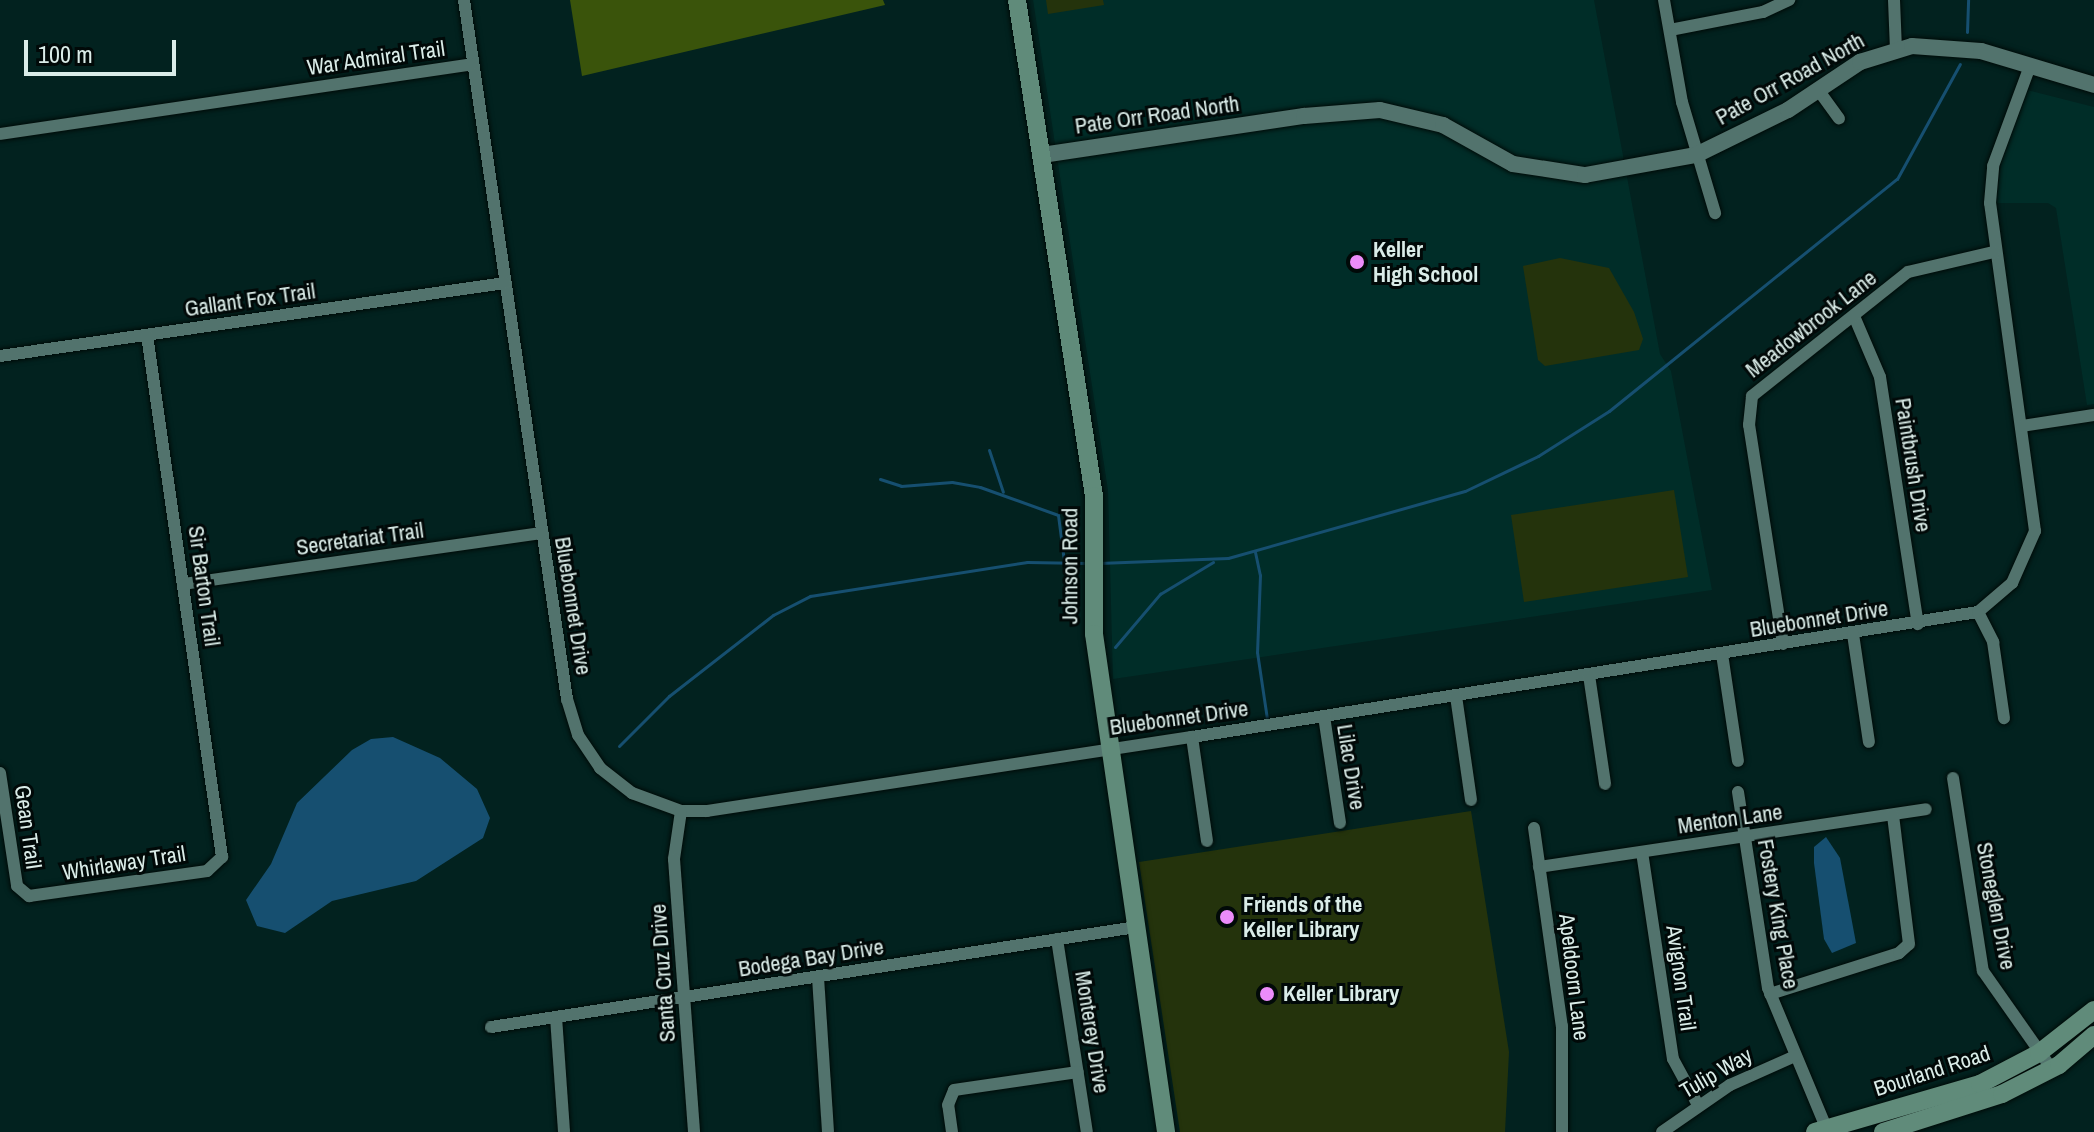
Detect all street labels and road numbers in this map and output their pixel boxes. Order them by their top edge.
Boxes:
street label: Pate Orr Road North [1711,27,1869,131]
street label: War Admiral Trail [305,35,447,81]
street label: Pate Orr Road North [1073,90,1241,140]
street label: Meadowbrook Lane [1740,265,1882,383]
street label: Gallant Fox Trail [183,278,317,322]
street label: Paintbrush Drive [1889,396,1937,534]
street label: Johnson Road [1057,508,1083,624]
street label: Secretariat Trail [294,517,426,561]
street label: Sir Barton Trail [182,524,226,648]
street label: Bluebonnet Drive [549,535,597,677]
street label: Bluebonnet Drive [1748,595,1890,643]
street label: Bluebonnet Drive [1108,695,1250,741]
street label: Lilac Drive [1331,722,1371,812]
street label: Gean Trail [9,783,47,871]
street label: Menton Lane [1676,799,1784,839]
street label: Fostery King Place [1752,837,1804,991]
street label: Whirlaway Trail [60,840,188,886]
street label: Stoneglen Drive [1971,840,2021,972]
street label: Santa Cruz Drive [645,903,681,1043]
street label: Apeldoorn Lane [1553,912,1595,1042]
street label: Avignon Trail [1661,924,1701,1032]
street label: Bodega Bay Drive [737,934,885,982]
street label: Monterey Drive [1069,969,1115,1095]
street label: Bourland Road [1871,1040,1993,1102]
street label: Tulip Way [1675,1042,1757,1104]

